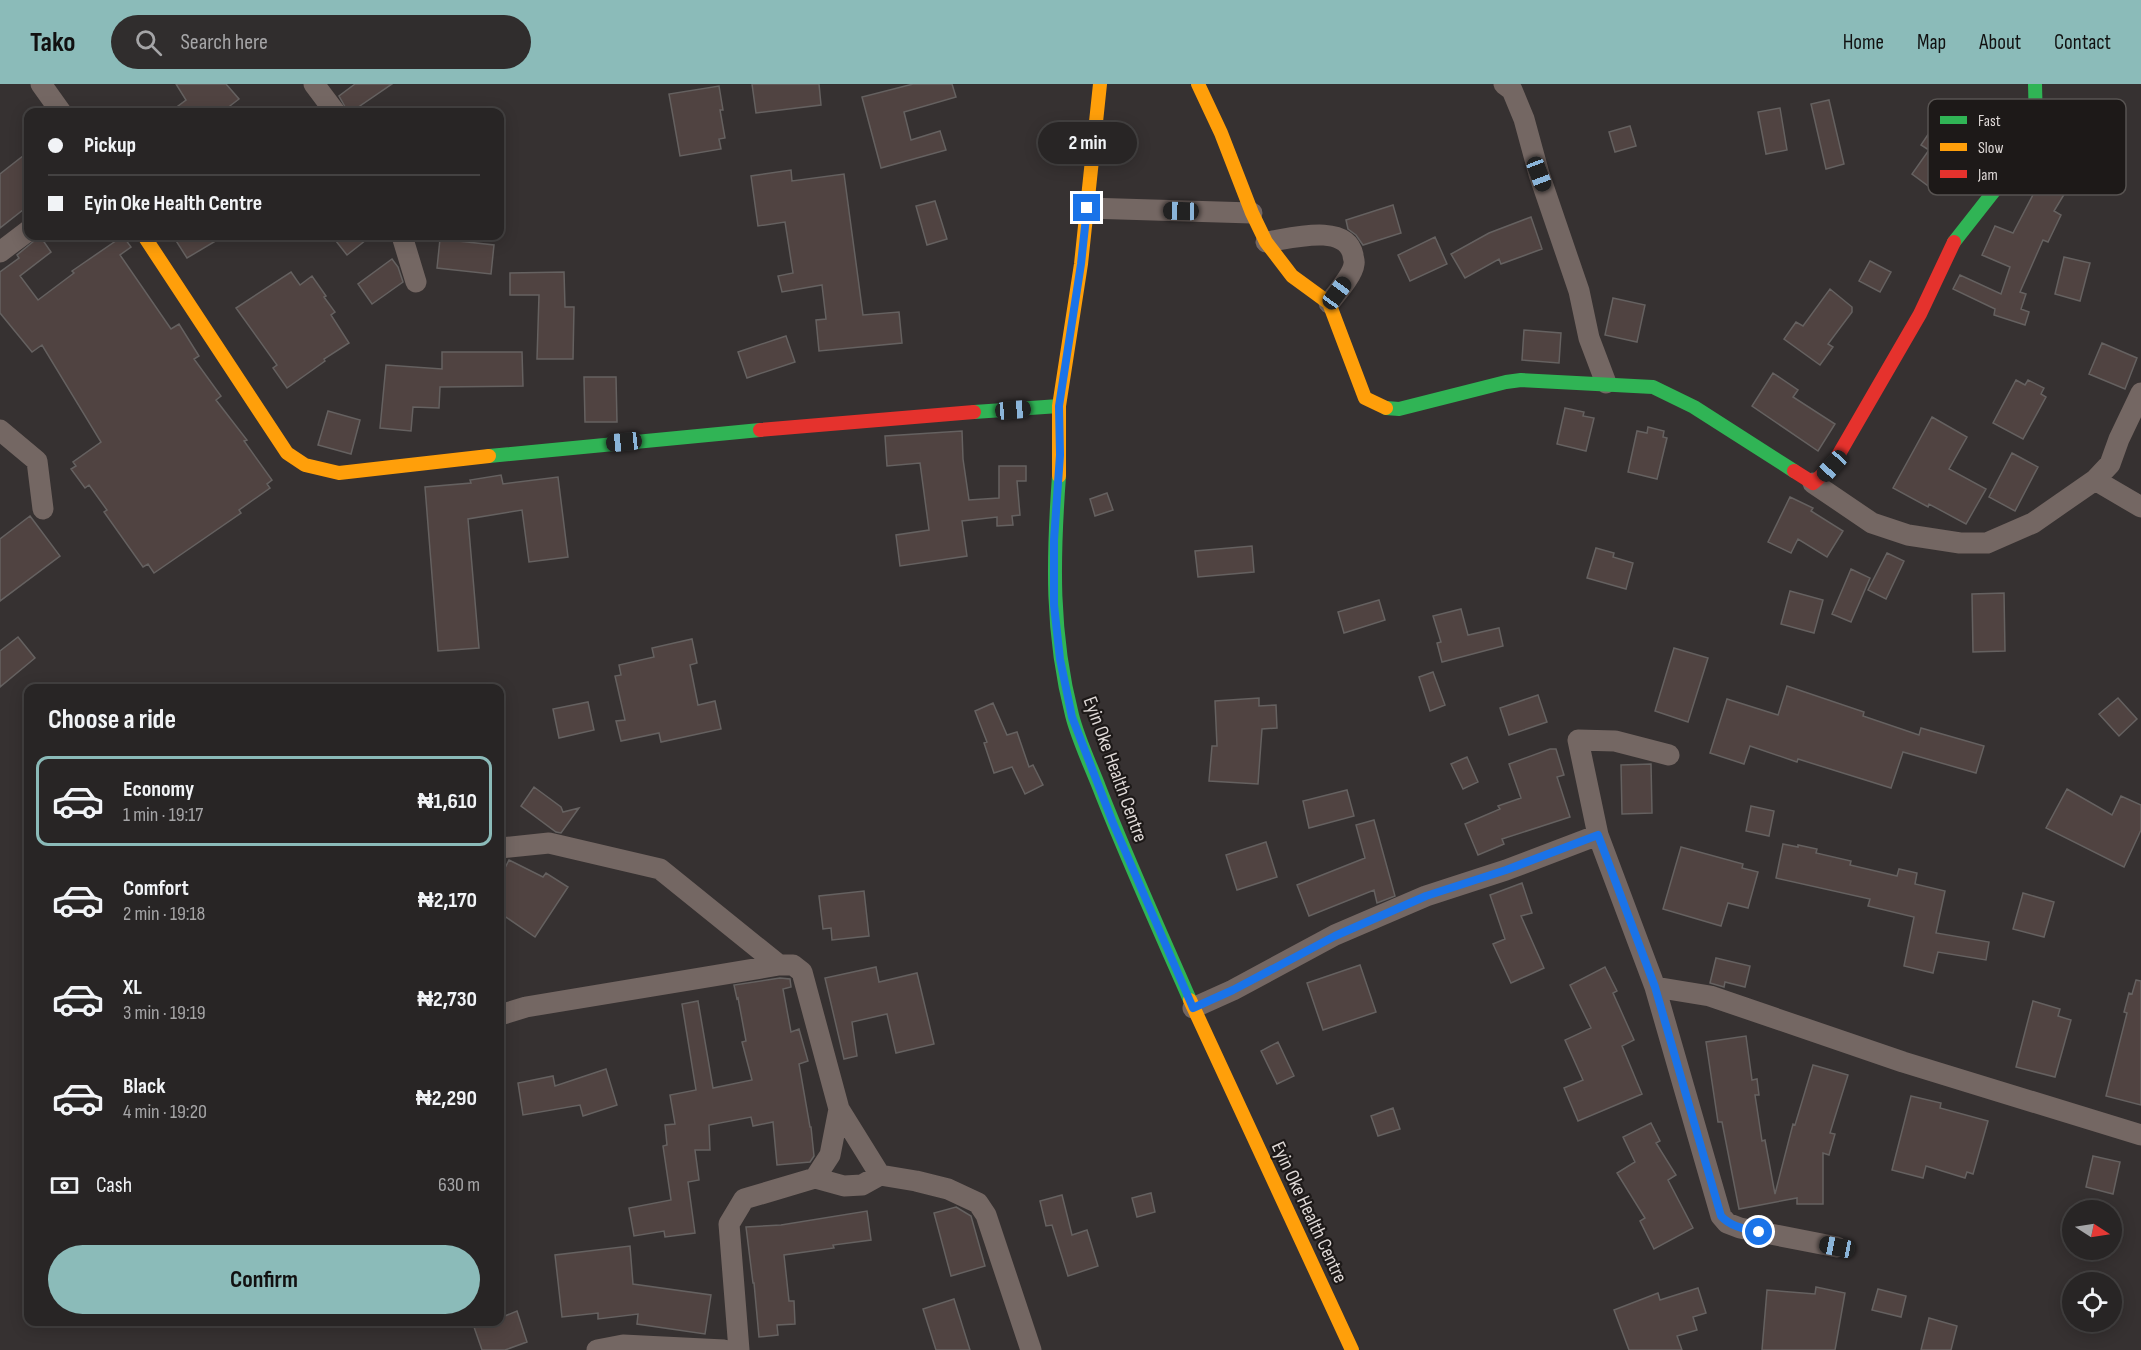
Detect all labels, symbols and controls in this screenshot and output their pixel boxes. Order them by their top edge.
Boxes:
search box [111,15,531,69]
text: Tako [30,26,75,59]
icon: search [132,26,165,59]
text: Search here [180,29,268,56]
text: Home [1843,30,1884,55]
text: Map [1917,30,1946,55]
text: About [1979,30,2021,55]
text: Contact [2054,30,2111,55]
legend [1928,99,2126,195]
text: Fast [1978,112,2001,131]
callout: 2 min [1038,121,1136,163]
text: 2 min [1068,131,1107,155]
text: Pickup [84,132,136,159]
text: Slow [1978,139,2003,158]
car [1524,154,1554,194]
text: Jam [1977,166,1998,185]
text: Eyin Oke Health Centre [84,190,262,217]
route end [1073,194,1100,221]
car [1163,202,1199,220]
car [1319,273,1355,313]
car [994,399,1032,421]
car [605,431,643,453]
car [1813,447,1851,485]
street label: Eyin Oke Health Centre [1078,693,1153,845]
text: Choose a ride [48,704,176,736]
icon: car [51,774,105,828]
text: Economy [123,776,194,803]
text: ₦1,610 [418,788,477,815]
text: 1 min · 19:17 [123,803,203,827]
icon: car [51,873,105,927]
text: Comfort [123,875,189,902]
text: ₦2,170 [418,887,477,914]
text: 2 min · 19:18 [123,902,205,926]
icon: car [51,972,105,1026]
text: XL [123,974,142,1001]
text: ₦2,730 [417,986,477,1013]
text: 3 min · 19:19 [123,1001,206,1025]
icon: car [51,1071,105,1125]
text: Black [123,1073,165,1100]
text: ₦2,290 [416,1085,477,1112]
text: 4 min · 19:20 [123,1100,207,1124]
street label: Eyin Oke Health Centre [1266,1138,1352,1287]
icon: cash [48,1169,81,1202]
text: Cash [96,1172,132,1199]
text: 630 m [438,1173,480,1197]
north arrow [2062,1200,2122,1260]
map controls [2062,1200,2122,1332]
route start [1745,1218,1772,1245]
car [1818,1235,1856,1259]
button: Confirm [48,1245,480,1314]
button: locate [2062,1272,2122,1332]

